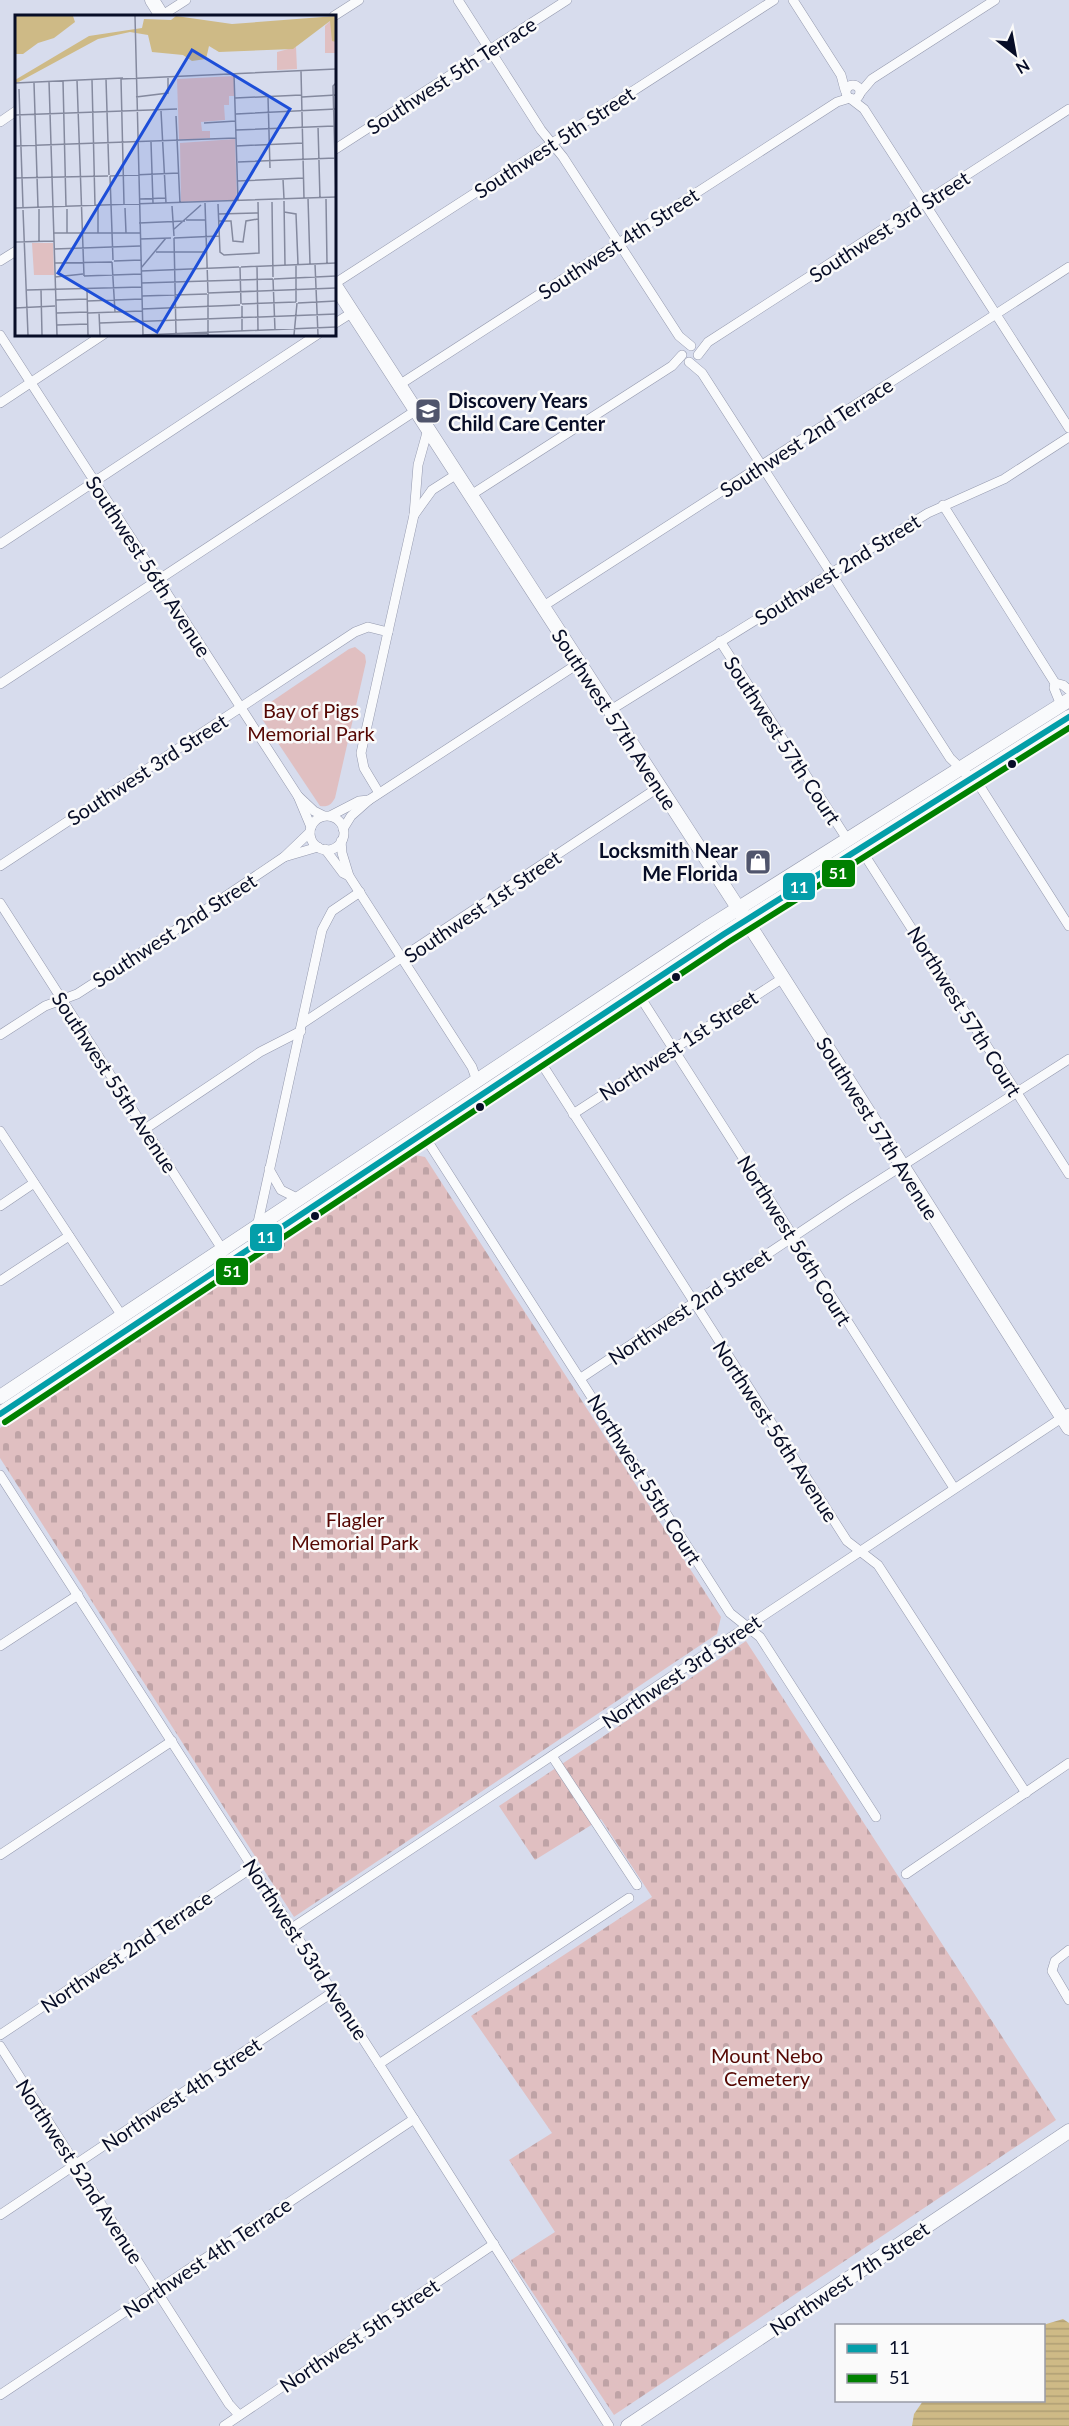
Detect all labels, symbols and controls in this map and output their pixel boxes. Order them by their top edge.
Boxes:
street label: Southwest 5th Terrace [362,11,540,139]
inset map [15,15,336,336]
north arrow [985,24,1045,84]
text: N [1013,56,1033,79]
street label: Southwest 5th Street [469,81,639,203]
street label: Southwest 3rd Street [804,165,974,287]
street label: Southwest 4th Street [533,182,703,304]
street label: Southwest 2nd Terrace [715,372,897,502]
place label: Discovery Years Child Care Center [448,388,606,435]
school or university icon: Discovery Years Child Care Center [413,396,443,426]
street label: Southwest 56th Avenue [82,471,216,661]
street label: Southwest 2nd Street [750,508,924,630]
street label: Southwest 57th Avenue [548,624,682,814]
street label: Southwest 57th Court [720,652,846,828]
park label: Bay of Pigs Memorial Park [247,698,376,745]
street label: Southwest 3rd Street [62,708,232,830]
unlabelled marker [1006,758,1018,770]
place label: Locksmith Near Me Florida [599,838,739,885]
street label: Southwest 1st Street [399,845,565,967]
shop icon: Locksmith Near Me Florida [743,847,773,877]
line badge: 51 [821,859,856,888]
text: 51 [829,863,847,882]
street label: Southwest 2nd Street [88,868,260,992]
line badge: 11 [782,872,816,901]
text: 11 [790,877,808,896]
street label: Northwest 57th Court [903,922,1027,1100]
unlabelled marker [670,971,682,983]
street label: Northwest 1st Street [594,985,762,1105]
street label: Southwest 55th Avenue [48,987,182,1177]
street label: Southwest 57th Avenue [812,1032,944,1224]
unlabelled marker [474,1101,486,1113]
street label: Northwest 56th Court [733,1151,857,1329]
unlabelled marker [309,1210,321,1222]
line badge: 11 [249,1223,283,1252]
text: 11 [257,1227,275,1246]
street label: Northwest 2nd Street [603,1243,775,1369]
line badge: 51 [215,1257,249,1286]
text: 51 [223,1261,241,1280]
street label: Northwest 56th Avenue [708,1336,844,1526]
street label: Northwest 55th Court [583,1390,707,1568]
park label: Flagler Memorial Park [291,1507,420,1554]
street label: Northwest 3rd Street [597,1609,765,1733]
street label: Northwest 53rd Avenue [239,1854,373,2044]
street label: Northwest 2nd Terrace [36,1885,216,2017]
street label: Northwest 4th Street [97,2032,265,2156]
park label: Mount Nebo Cemetery [711,2043,823,2090]
street label: Northwest 52nd Avenue [11,2074,149,2268]
street label: Northwest 4th Terrace [118,2192,296,2322]
street label: Northwest 7th Street [765,2216,933,2340]
street label: Northwest 5th Street [275,2273,443,2397]
legend [835,2324,1045,2402]
text: 11 [889,2336,910,2358]
text: 51 [889,2366,910,2388]

